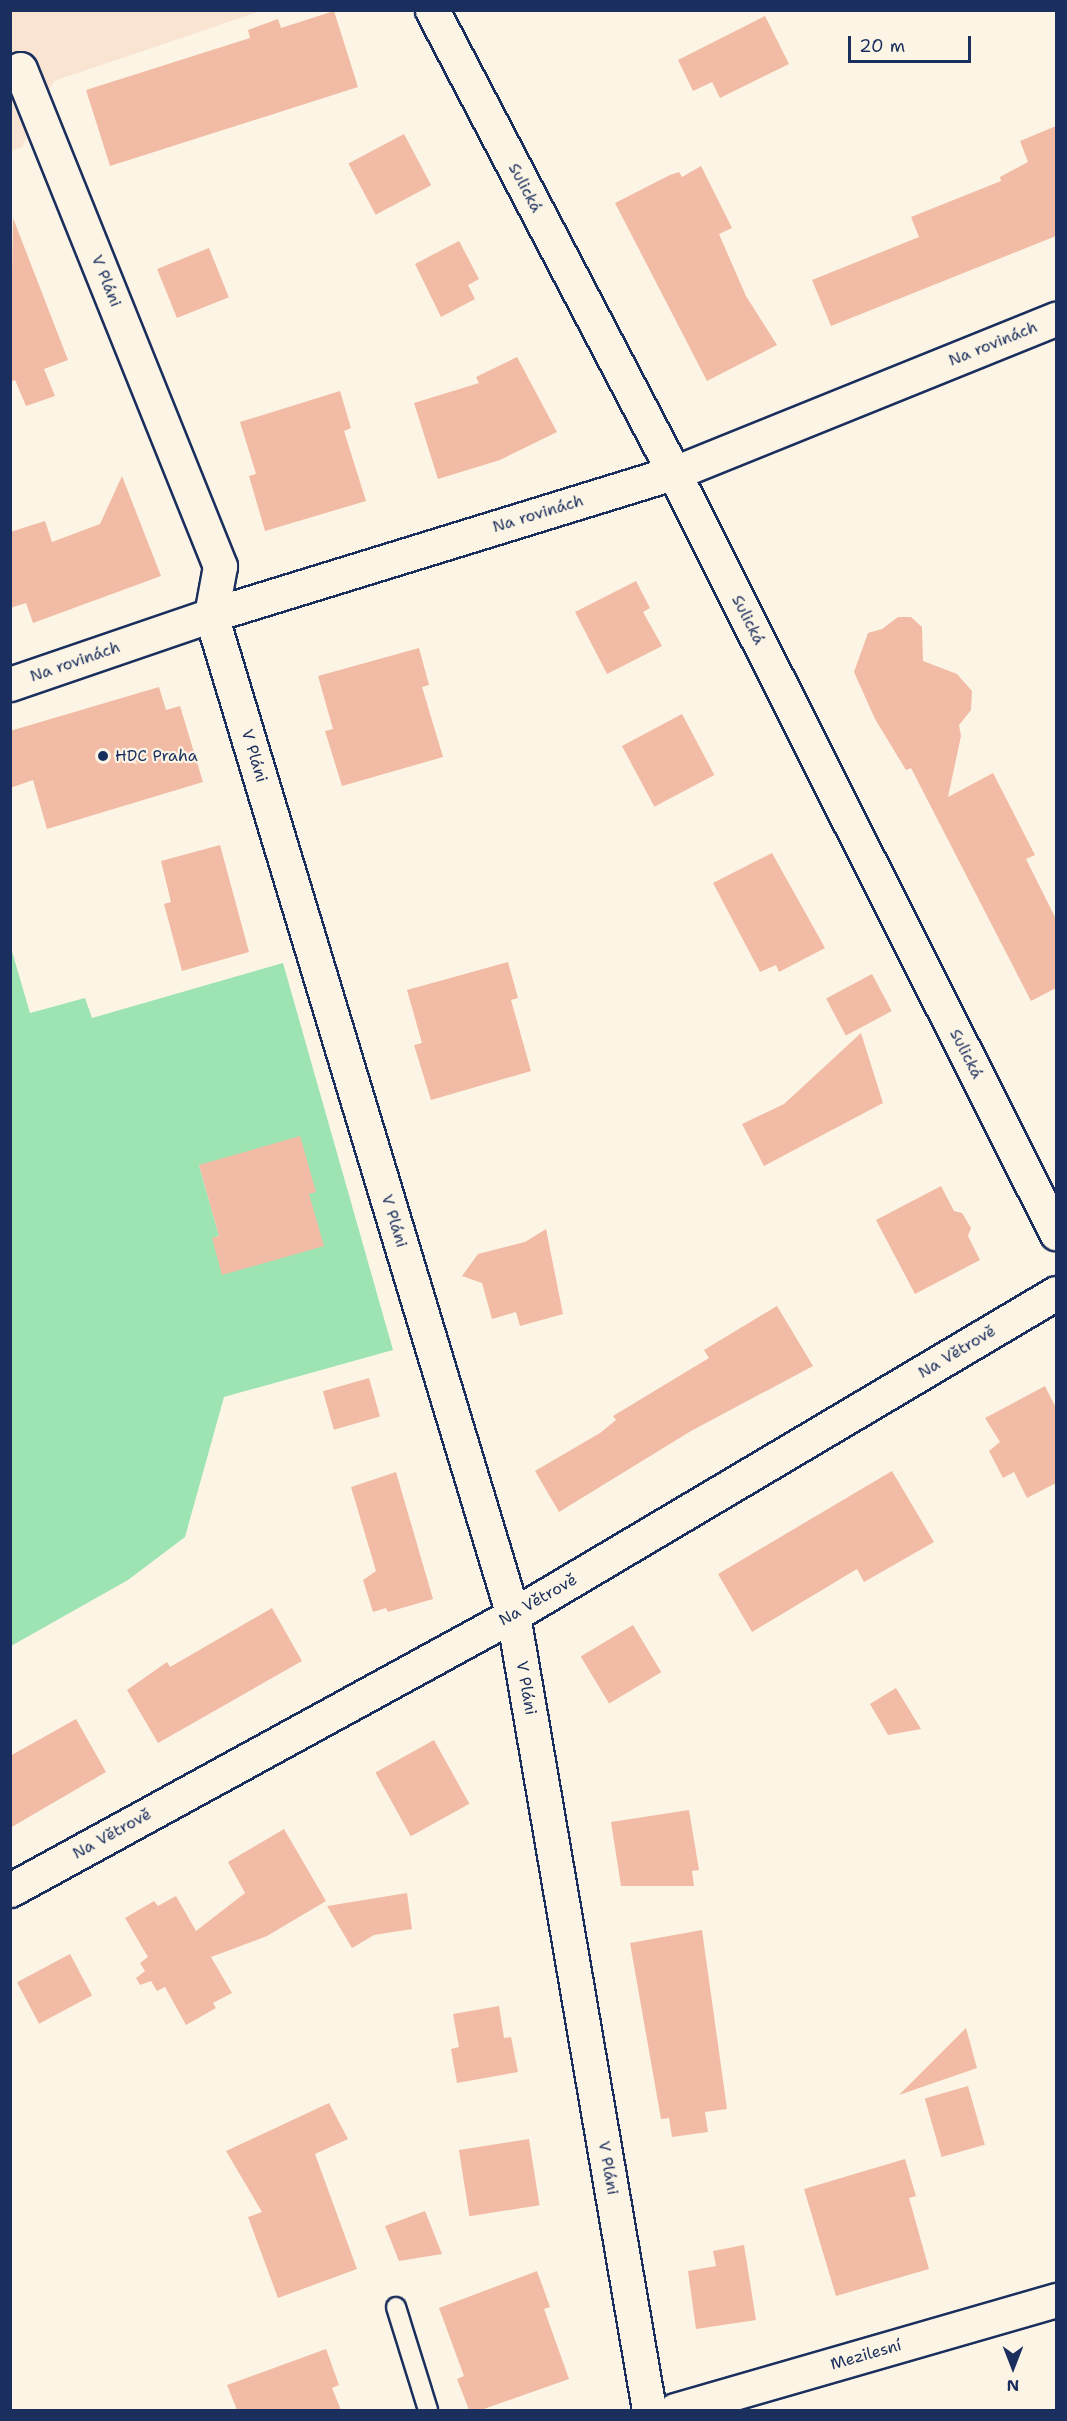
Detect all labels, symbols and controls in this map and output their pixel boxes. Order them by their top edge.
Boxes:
scale bar [851,24,974,62]
text: 20 m [859,34,905,58]
street label: Sulická [504,160,546,216]
street label: V Pláni [87,252,125,310]
street label: Na rovinách [946,318,1040,370]
street label: Na rovinách [490,491,586,537]
street label: Sulická [727,592,769,648]
street label: Na rovinách [27,638,123,686]
street label: V Pláni [237,727,271,785]
place label: HDC Praha [115,746,198,766]
marker: HDC Praha [96,749,110,763]
street label: Sulická [945,1026,987,1082]
street label: V Pláni [377,1192,411,1250]
street label: Na Větrově [915,1321,999,1383]
street label: Na Větrově [496,1570,580,1630]
street label: V Pláni [512,1660,540,1716]
street label: Na Větrově [69,1805,155,1863]
street label: V Pláni [594,2140,622,2196]
street label: Mezilesní [828,2336,904,2374]
north arrow [983,2337,1043,2397]
text: N [1007,2375,1019,2396]

